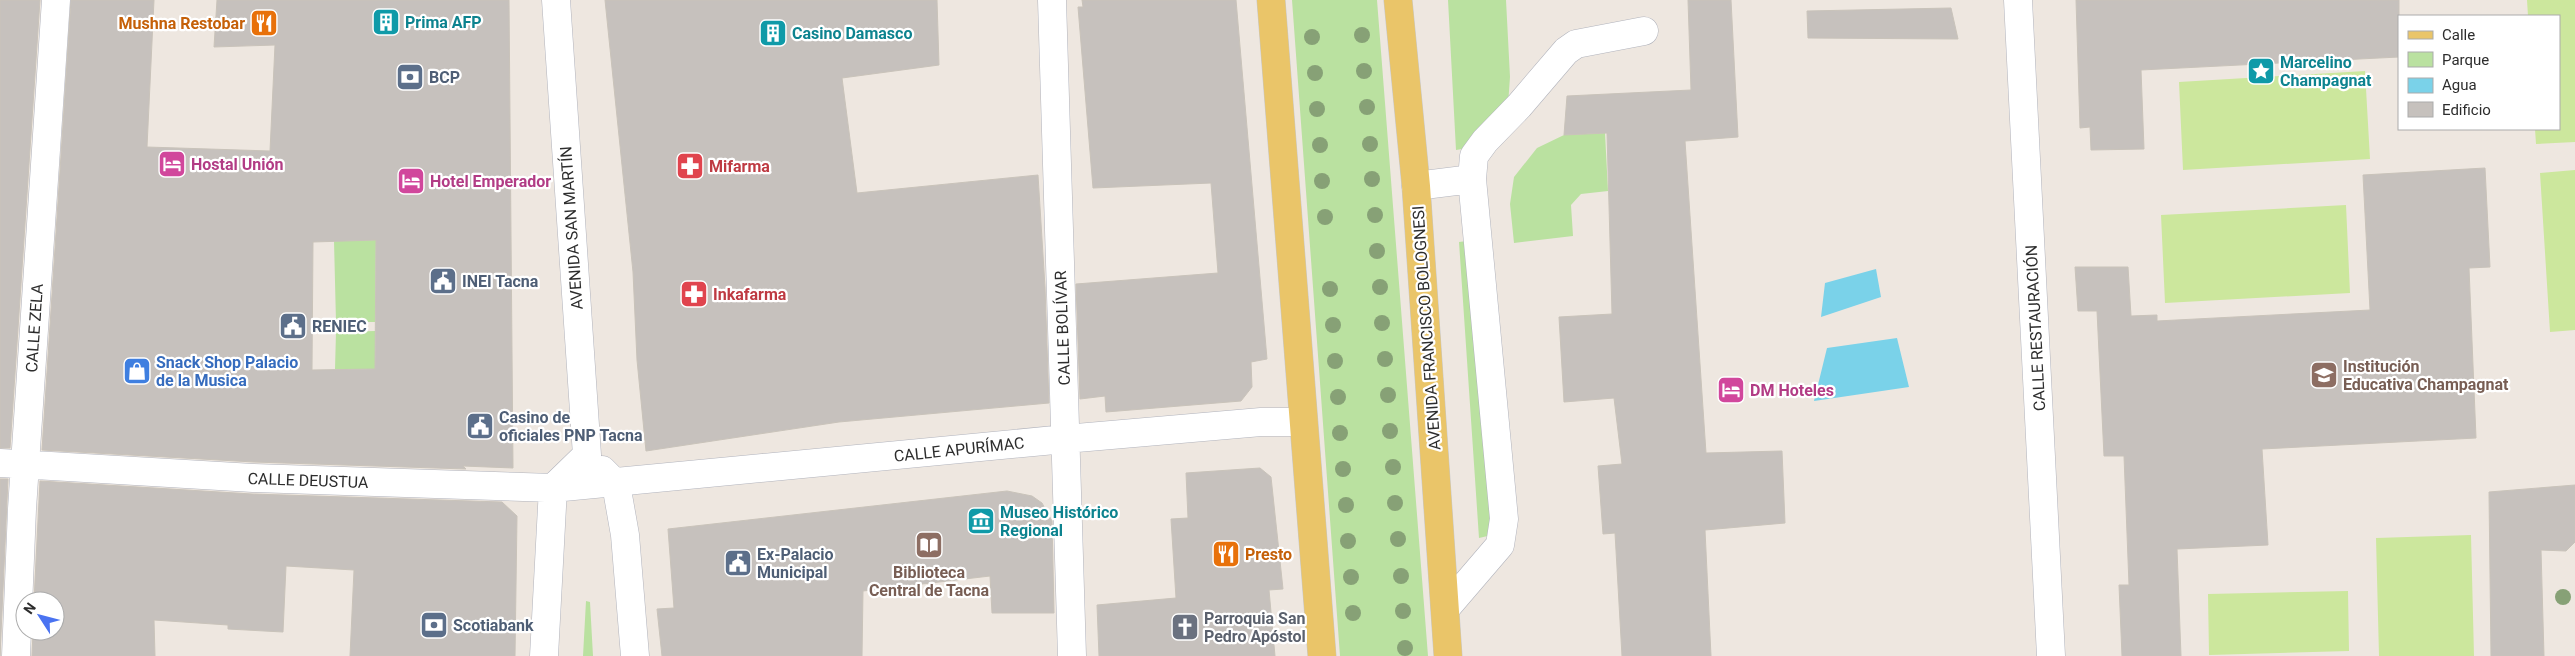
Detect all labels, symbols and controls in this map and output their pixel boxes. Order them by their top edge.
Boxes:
building icon: Prima AFP [371,7,401,37]
restaurant icon: Mushna Restobar [249,8,279,38]
place label: Prima AFP [405,13,482,32]
place label: Mushna Restobar [119,14,245,33]
legend [2398,15,2560,130]
building icon: Casino Damasco [758,18,788,48]
place label: Casino Damasco [792,24,912,43]
text: Calle [2442,26,2475,44]
text: Parque [2442,51,2489,69]
place label: Marcelino Champagnat [2280,53,2372,90]
place icon: Marcelino Champagnat [2246,56,2276,86]
bank icon: BCP [395,62,425,92]
place label: BCP [429,68,460,87]
text: Agua [2442,76,2477,94]
text: Edificio [2442,101,2491,119]
street label: AVENIDA SAN MARTÍN [556,146,587,310]
hotel icon: Hostal Unión [157,149,187,179]
pharmacy icon: Mifarma [675,151,705,181]
place label: Hostal Unión [191,155,284,174]
place label: Mifarma [709,157,770,176]
hotel icon: Hotel Emperador [396,166,426,196]
place label: Hotel Emperador [430,172,551,191]
street label: AVENIDA FRANCISCO BOLOGNESI [1408,205,1445,451]
street label: CALLE RESTAURACIÓN [2021,244,2049,412]
public building icon: INEI Tacna [428,266,458,296]
street label: CALLE BOLÍVAR [1051,270,1074,386]
place label: INEI Tacna [462,272,539,291]
pharmacy icon: Inkafarma [679,279,709,309]
street label: CALLE ZELA [22,282,47,373]
place label: Inkafarma [713,285,787,304]
public building icon: RENIEC [278,311,308,341]
place label: RENIEC [312,317,367,336]
place label: Snack Shop Palacio de la Musica [156,353,298,390]
shop icon: Snack Shop Palacio de la Musica [122,356,152,386]
place label: Institución Educativa Champagnat [2343,357,2509,394]
school or university icon: Institución Educativa Champagnat [2309,360,2339,390]
hotel icon: DM Hoteles [1716,375,1746,405]
place label: DM Hoteles [1750,381,1834,400]
place label: Casino de oficiales PNP Tacna [499,408,643,445]
public building icon: Casino de oficiales PNP Tacna [465,411,495,441]
street label: CALLE APURÍMAC [893,433,1025,466]
street label: CALLE DEUSTUA [247,469,369,492]
place label: Museo Histórico Regional [1000,503,1118,540]
museum icon: Museo Histórico Regional [966,506,996,536]
library icon: Biblioteca Central de Tacna [914,530,944,560]
restaurant icon: Presto [1211,539,1241,569]
place label: Ex-Palacio Municipal [757,545,834,582]
place label: Presto [1245,545,1292,564]
public building icon: Ex-Palacio Municipal [723,548,753,578]
place label: Biblioteca Central de Tacna [869,563,990,600]
north arrow [15,591,65,641]
text: N [20,600,39,617]
place label: Parroquia San Pedro Apóstol [1204,609,1306,646]
bank icon: Scotiabank [419,610,449,640]
church icon: Parroquia San Pedro Apóstol [1170,612,1200,642]
place label: Scotiabank [453,616,534,635]

